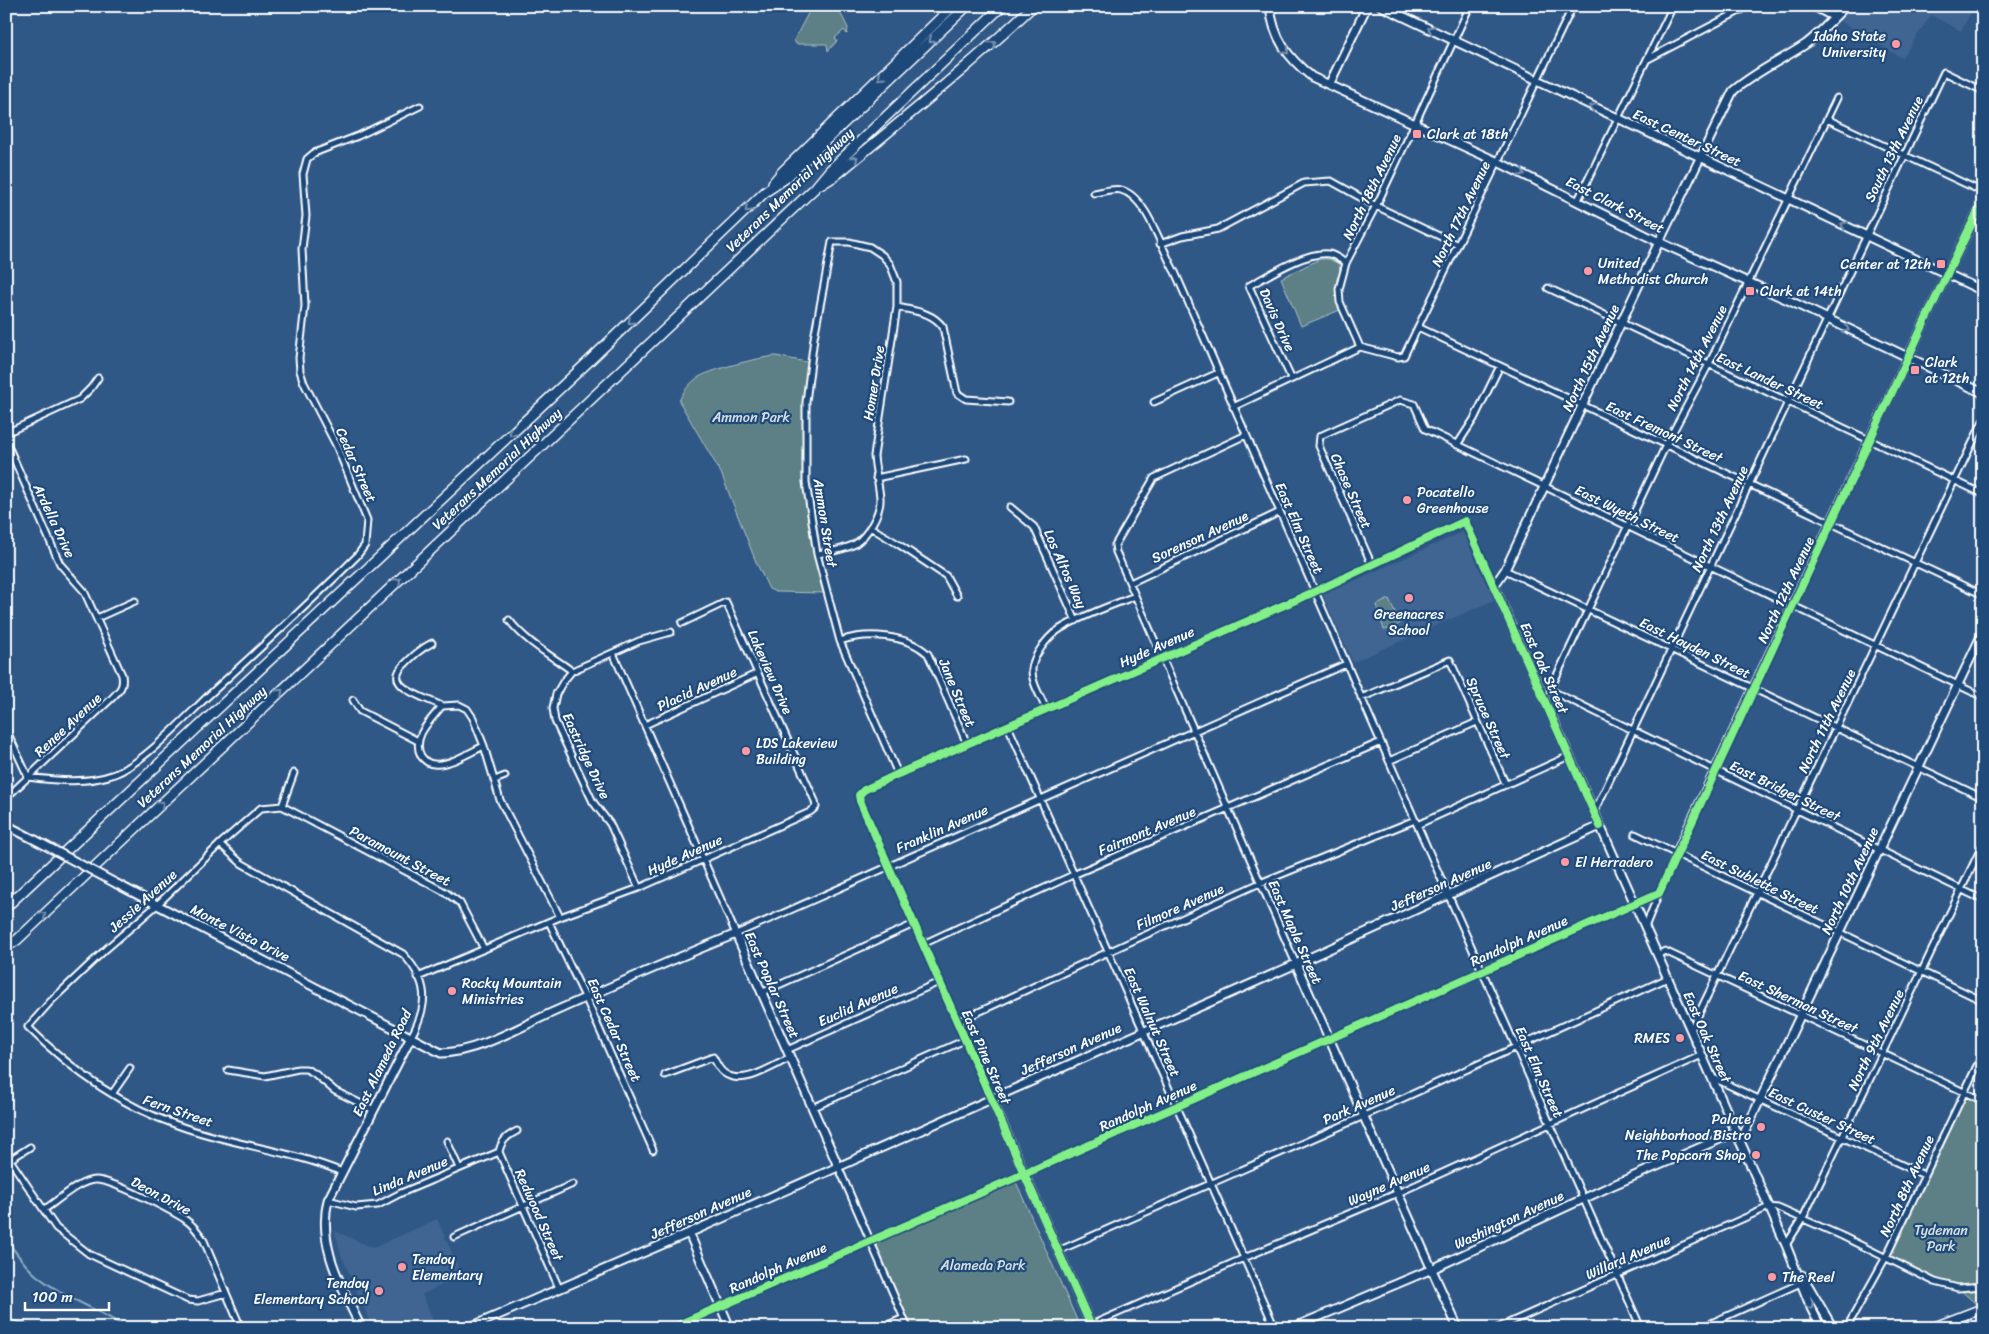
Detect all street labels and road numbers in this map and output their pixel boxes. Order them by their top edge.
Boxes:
street label: South 13th Avenue [1857,91,1931,206]
street label: East Center Street [1628,102,1746,174]
street label: Veterans Memorial Highway [720,121,861,258]
street label: North 18th Avenue [1335,129,1409,245]
street label: North 17th Avenue [1424,156,1498,271]
street label: East Clark Street [1561,169,1669,241]
street label: Davis Drive [1252,284,1302,356]
street label: North 15th Avenue [1555,300,1627,416]
street label: North 14th Avenue [1659,300,1735,415]
street label: Homer Drive [856,343,892,423]
street label: East Lander Street [1712,345,1828,417]
street label: East Fremont Street [1601,394,1728,471]
street label: Veterans Memorial Highway [426,401,569,536]
street label: Cedar Street [328,423,384,507]
street label: Chase Street [1323,449,1379,533]
street label: North 13th Avenue [1684,461,1756,576]
street label: Ammon Street [806,476,845,570]
street label: East Elm Street [1268,478,1330,578]
street label: East Wyeth Street [1570,478,1684,550]
street label: Ardella Drive [25,479,82,562]
street label: Sorenson Avenue [1147,503,1253,571]
street label: Los Altos Way [1036,525,1094,613]
street label: North 12th Avenue [1750,532,1822,648]
street label: East Hayden Street [1635,610,1755,686]
street label: East Oak Street [1513,618,1576,719]
street label: Hyde Avenue [1115,619,1199,675]
street label: Lakeview Drive [740,626,800,719]
street label: Jane Street [931,654,983,731]
street label: Placid Avenue [653,659,741,719]
street label: North 11th Avenue [1791,664,1863,777]
street label: Spruce Street [1459,673,1518,764]
street label: Veterans Memorial Highway [131,679,274,814]
street label: Renee Avenue [28,687,108,763]
street label: Eastridge Drive [555,708,617,804]
street label: East Bridger Street [1725,753,1846,829]
street label: Franklin Avenue [892,797,992,861]
street label: Fairmont Avenue [1094,799,1200,863]
street label: Paramount Street [345,819,455,893]
street label: North 10th Avenue [1814,823,1886,939]
street label: Hyde Avenue [643,827,727,883]
street label: East Sublette Street [1697,843,1823,921]
street label: Jefferson Avenue [1385,851,1496,919]
street label: Jessie Avenue [102,863,183,940]
street label: Filmore Avenue [1132,876,1228,938]
street label: East Maple Street [1261,876,1329,988]
street label: Monte Vista Drive [186,897,294,969]
street label: Randolph Avenue [1466,908,1572,974]
street label: East Poplar Street [737,927,807,1043]
street label: East Walnut Street [1117,963,1187,1081]
street label: East Sherman Street [1734,963,1863,1041]
street label: East Cedar Street [580,974,648,1086]
street label: Euclid Avenue [814,976,902,1034]
street label: North 9th Avenue [1841,985,1911,1095]
street label: East Oak Street [1676,987,1739,1088]
street label: East Alameda Road [345,1004,420,1121]
street label: East Pine Street [954,1005,1019,1110]
street label: Jefferson Avenue [1015,1015,1126,1083]
street label: East Elm Street [1508,1022,1570,1122]
street label: Randolph Avenue [1095,1073,1201,1139]
street label: Park Avenue [1319,1078,1399,1132]
street label: East Custer Street [1764,1080,1880,1152]
street label: Fern Street [140,1087,216,1135]
street label: North 8th Avenue [1872,1131,1942,1241]
street label: Linda Avenue [368,1149,452,1203]
street label: Wayne Avenue [1344,1155,1434,1213]
street label: Redwood Street [508,1165,571,1266]
street label: Deon Drive [126,1170,196,1222]
street label: Jefferson Avenue [645,1179,756,1247]
street label: Washington Avenue [1450,1183,1568,1257]
street label: Willard Avenue [1581,1227,1675,1287]
street label: Randolph Avenue [725,1235,831,1301]

